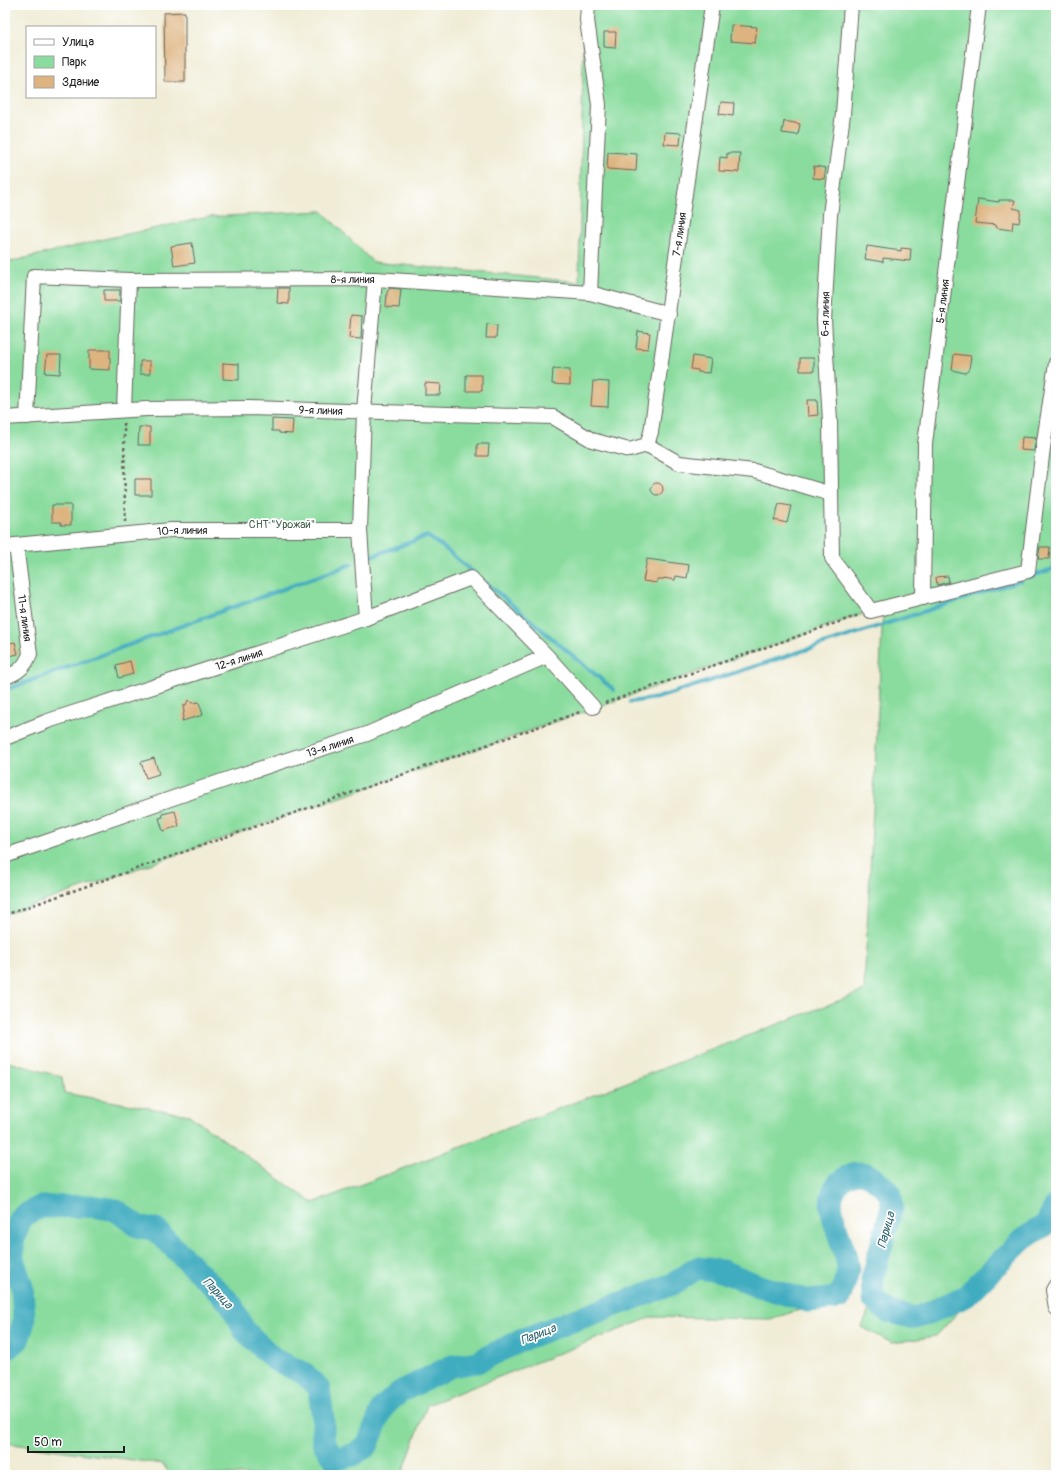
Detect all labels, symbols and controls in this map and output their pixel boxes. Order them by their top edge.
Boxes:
legend [26,26,156,98]
text: Улица [62,35,94,50]
text: Парк [62,55,87,70]
text: Здание [62,75,99,90]
street label: 7-я линия [670,212,689,257]
street label: 8-я линия [331,273,375,286]
street label: 5-я линия [934,278,952,324]
street label: 6-я линия [819,291,832,337]
street label: 9-я линия [298,403,343,418]
park label: СНТ "Урожай" [249,518,315,531]
street label: 10-я линия [157,524,207,538]
street label: 11-я линия [15,594,34,642]
street label: 12-я линия [214,646,264,673]
street label: 13-я линия [305,733,355,760]
water label: Парица [874,1209,899,1250]
water label: Парица [200,1275,237,1313]
water label: Парица [518,1320,559,1348]
scale bar [28,1428,124,1454]
text: 50 m [34,1435,62,1450]

